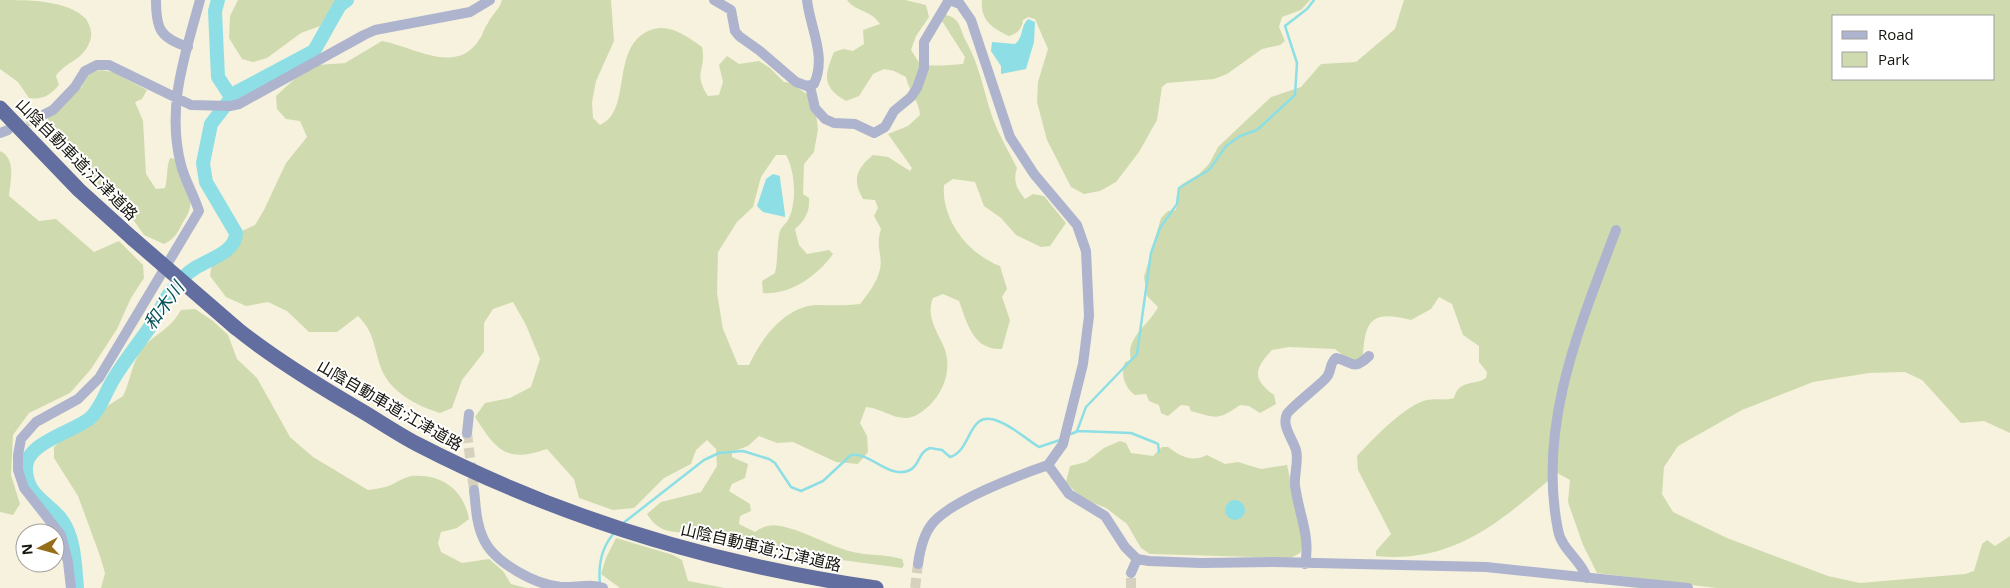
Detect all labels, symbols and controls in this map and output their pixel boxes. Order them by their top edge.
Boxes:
legend [1832,15,1995,80]
text: Road [1878,24,1914,44]
text: Park [1878,49,1909,69]
street label: 山陰自動車道;江津道路 [11,93,143,225]
water label: 和木川 [138,275,190,334]
street label: 山陰自動車道;江津道路 [313,354,467,456]
street label: 山陰自動車道;江津道路 [679,518,843,576]
north arrow [15,523,65,573]
text: N [17,543,37,556]

